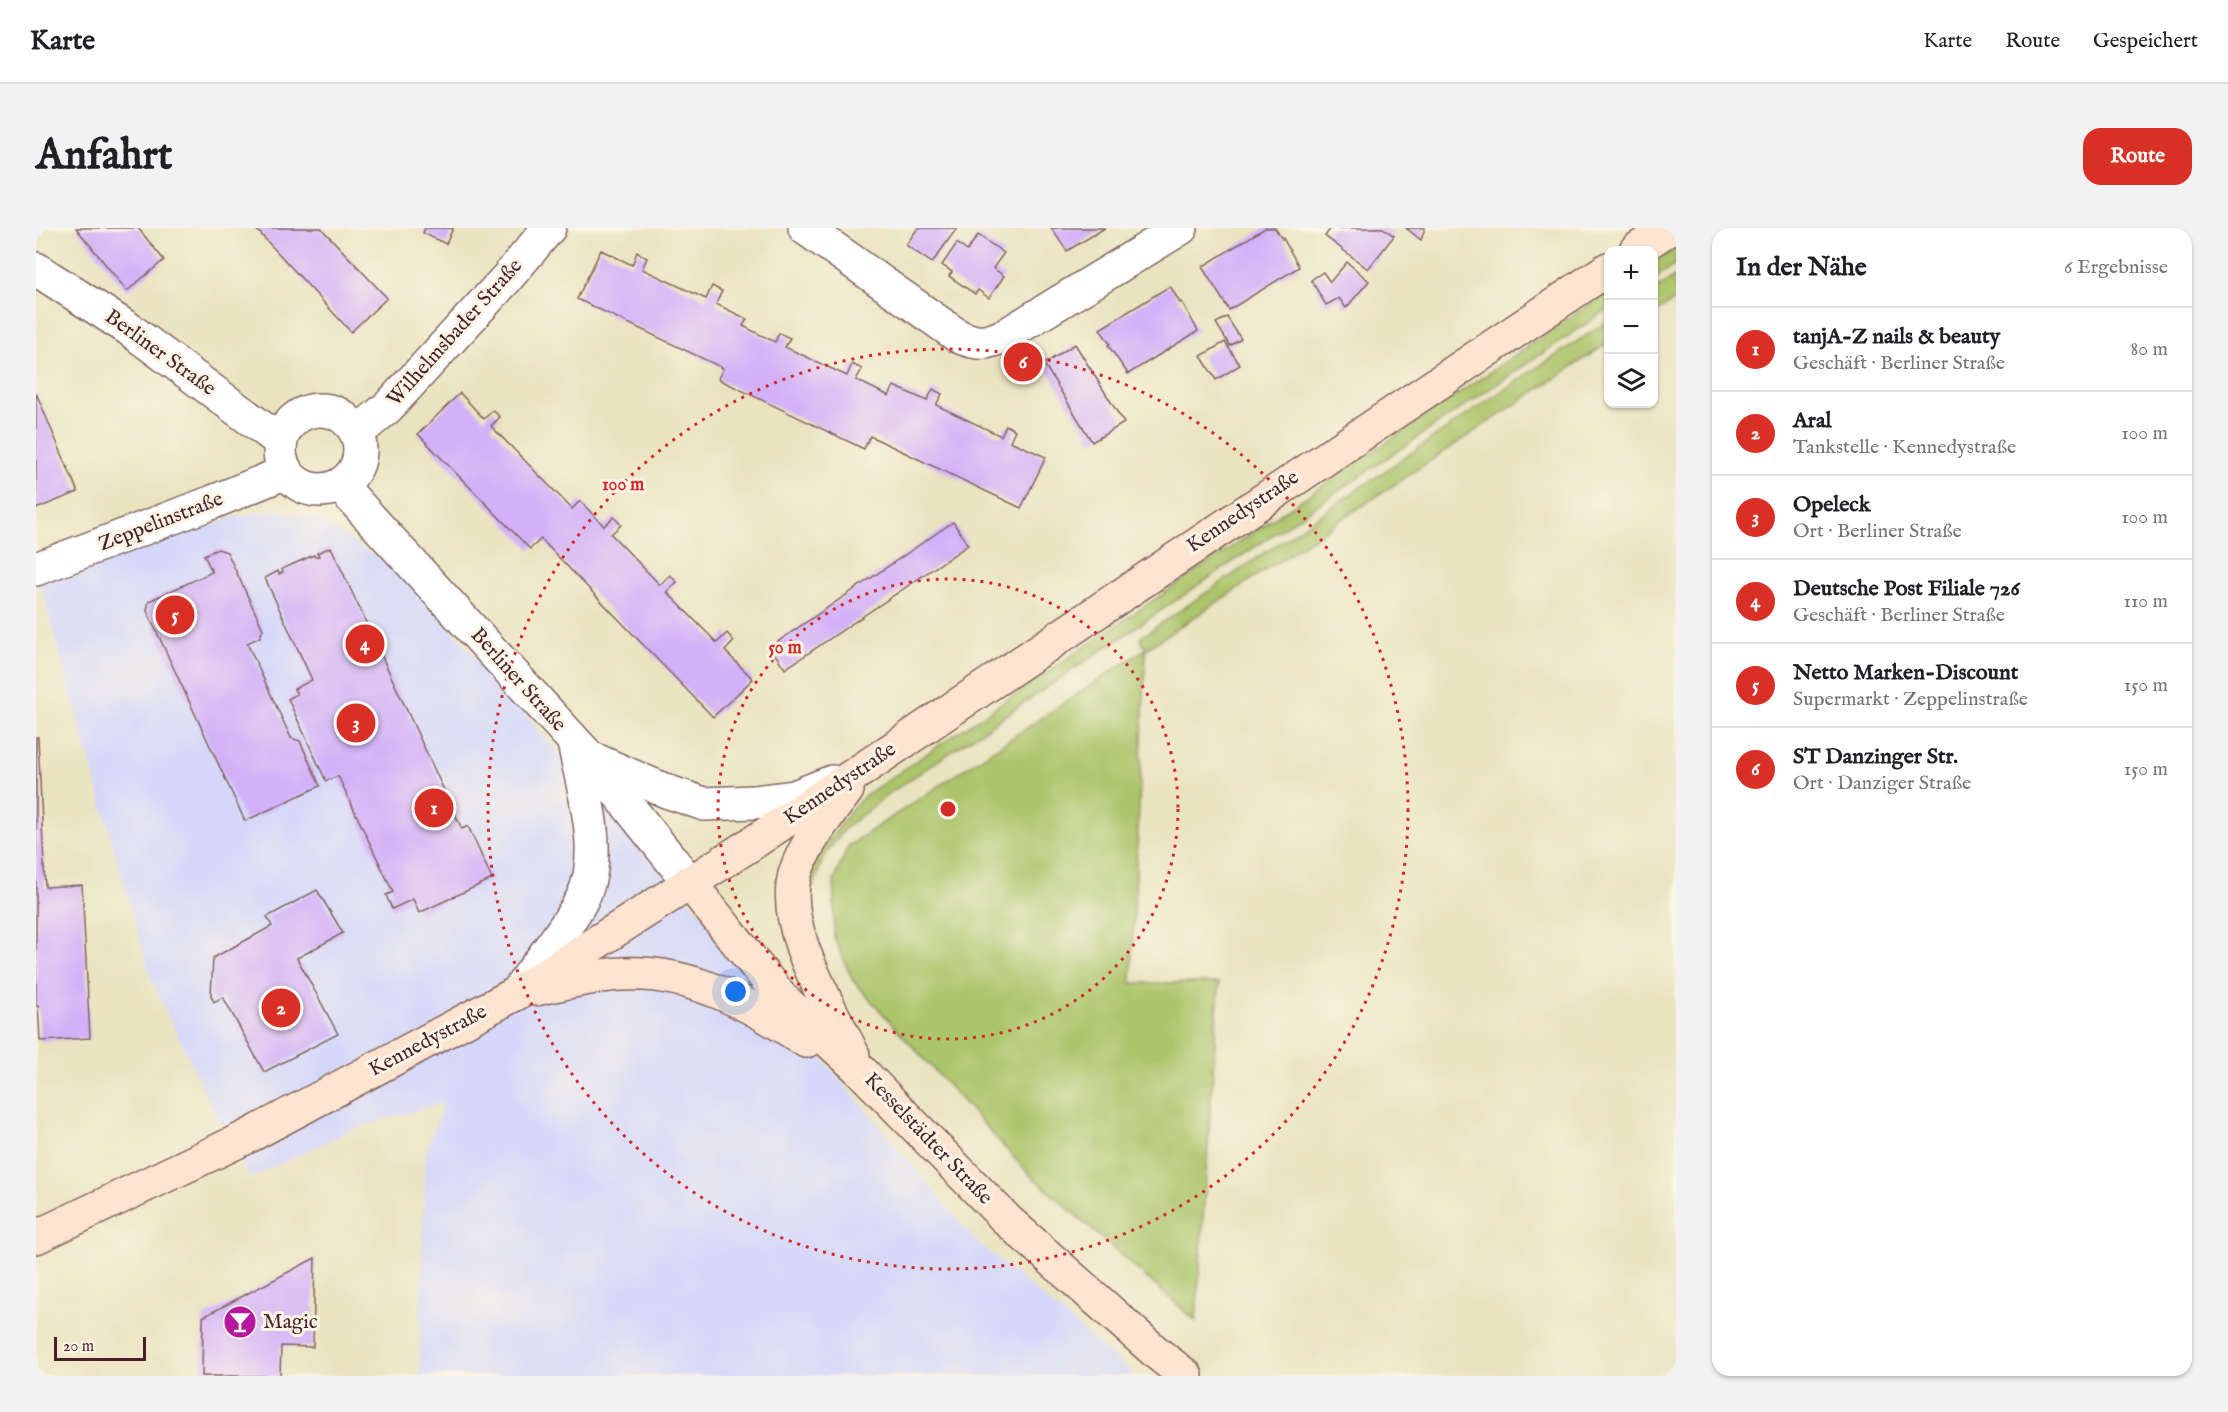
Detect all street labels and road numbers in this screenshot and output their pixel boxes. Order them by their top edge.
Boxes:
street label: Wilhelmsbader Straße [381,253,529,413]
street label: Berliner Straße [99,304,221,403]
street label: Kennedystraße [1182,464,1305,560]
street label: Zeppelinstraße [95,486,227,558]
street label: Berliner Straße [464,622,572,738]
street label: Kennedystraße [779,736,902,832]
street label: Kennedystraße [364,998,492,1083]
street label: Kesselstädter Straße [858,1067,998,1211]

